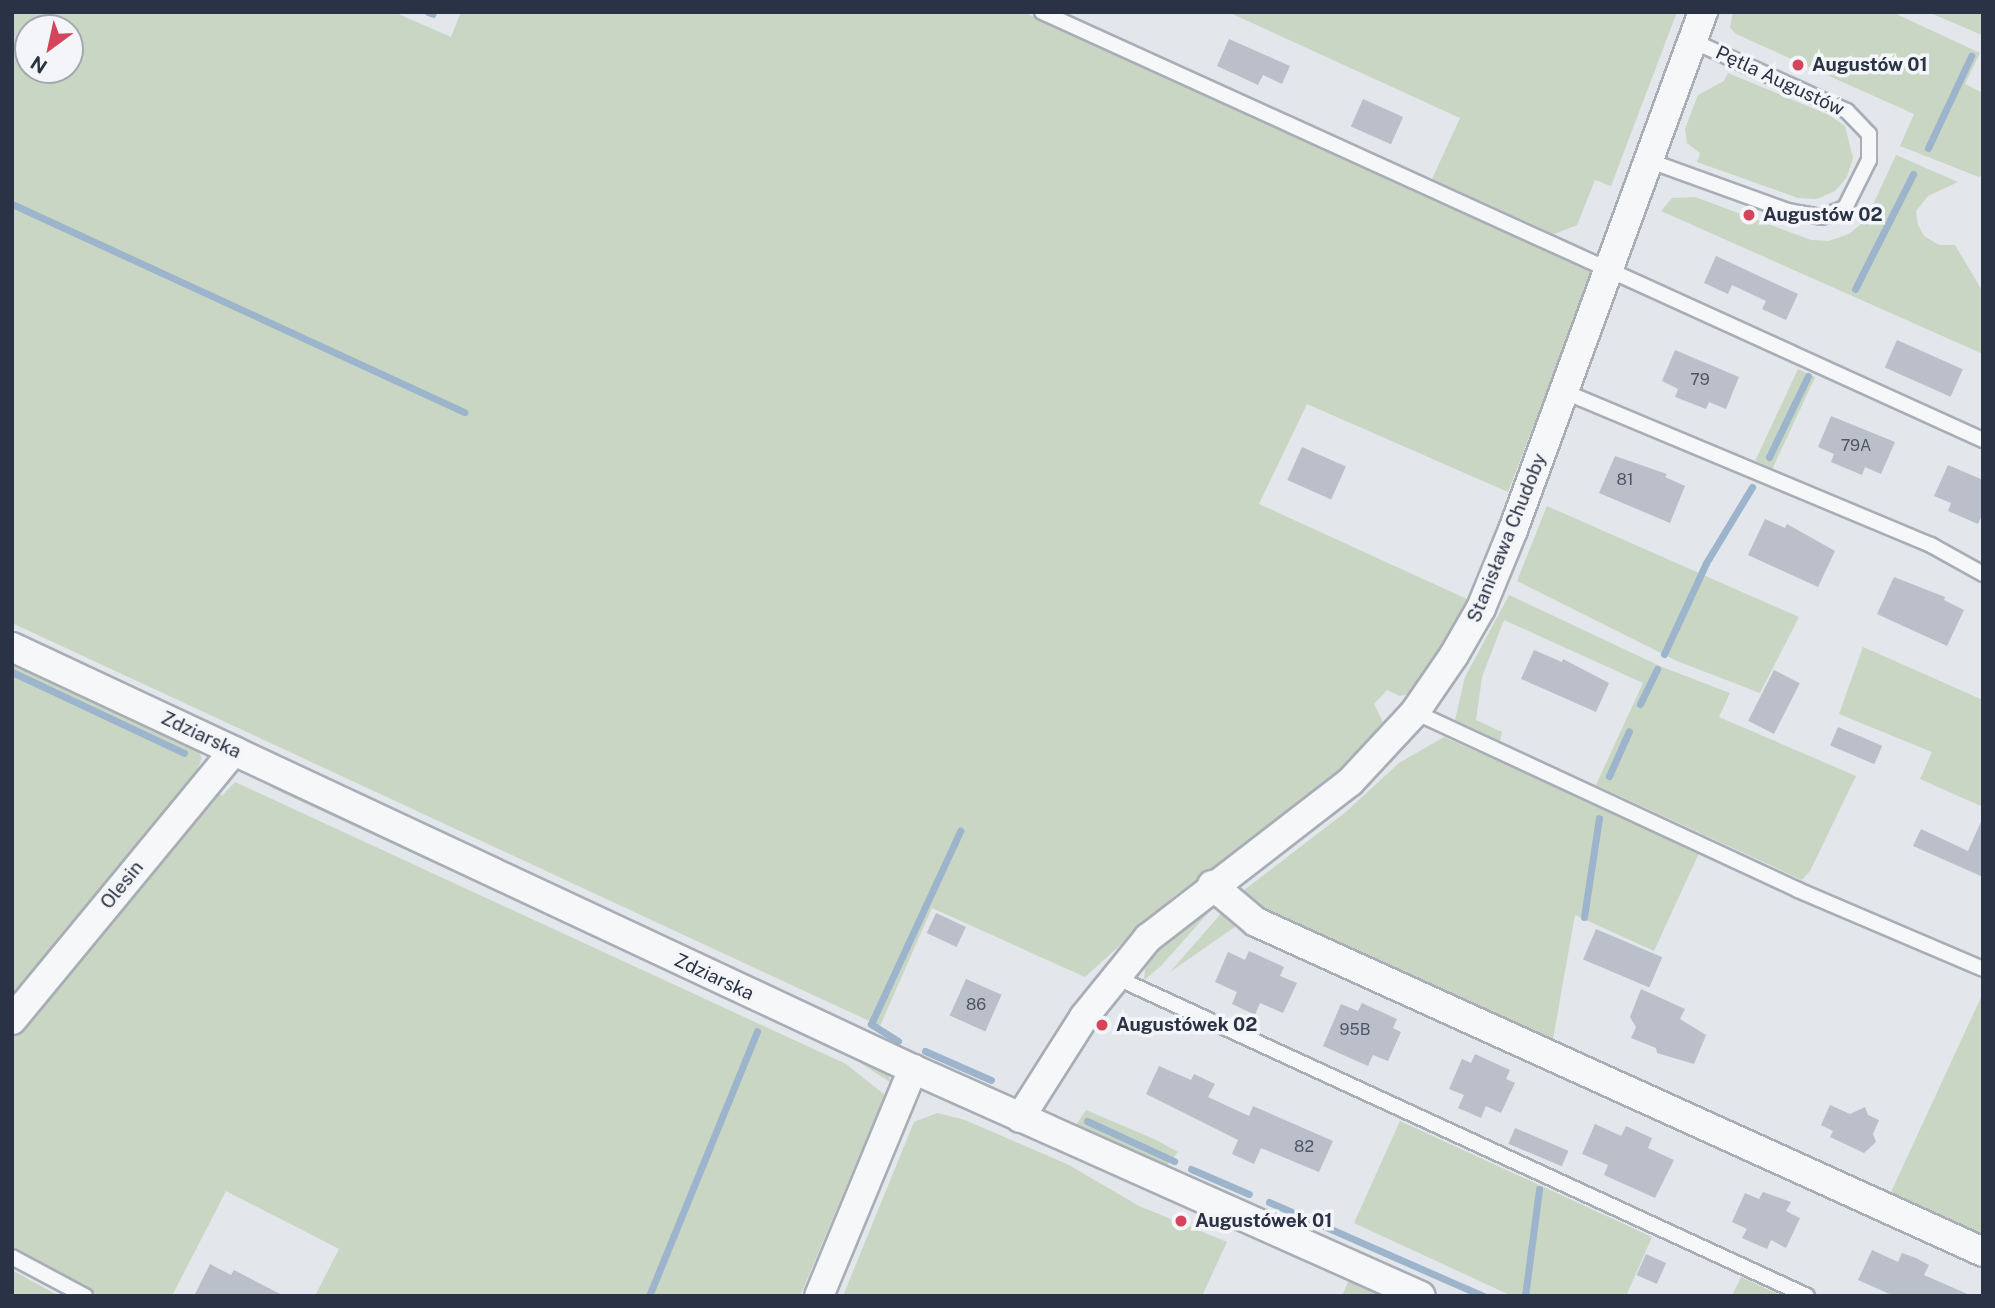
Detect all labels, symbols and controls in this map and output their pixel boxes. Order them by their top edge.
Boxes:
north arrow [14,14,84,84]
street label: Pętla Augustów [1712,41,1848,121]
text: N [26,52,51,78]
place label: Augustów 01 [1812,54,1928,76]
marker: Augustów 01 [1790,57,1806,73]
place label: Augustów 02 [1763,204,1883,226]
marker: Augustów 02 [1741,207,1757,223]
house number: 79 [1690,370,1710,390]
house number: 79A [1841,436,1871,456]
street label: Stanisława Chudoby [1463,450,1551,626]
house number: 81 [1617,470,1633,490]
street label: Zdziarska [157,707,245,763]
street label: Olesin [96,856,148,914]
street label: Zdziarska [670,949,758,1005]
house number: 86 [966,995,986,1015]
place label: Augustówek 02 [1116,1014,1257,1036]
marker: Augustówek 02 [1094,1017,1110,1033]
house number: 95B [1340,1020,1370,1040]
house number: 82 [1294,1137,1314,1157]
place label: Augustówek 01 [1195,1210,1332,1232]
marker: Augustówek 01 [1173,1213,1189,1229]

